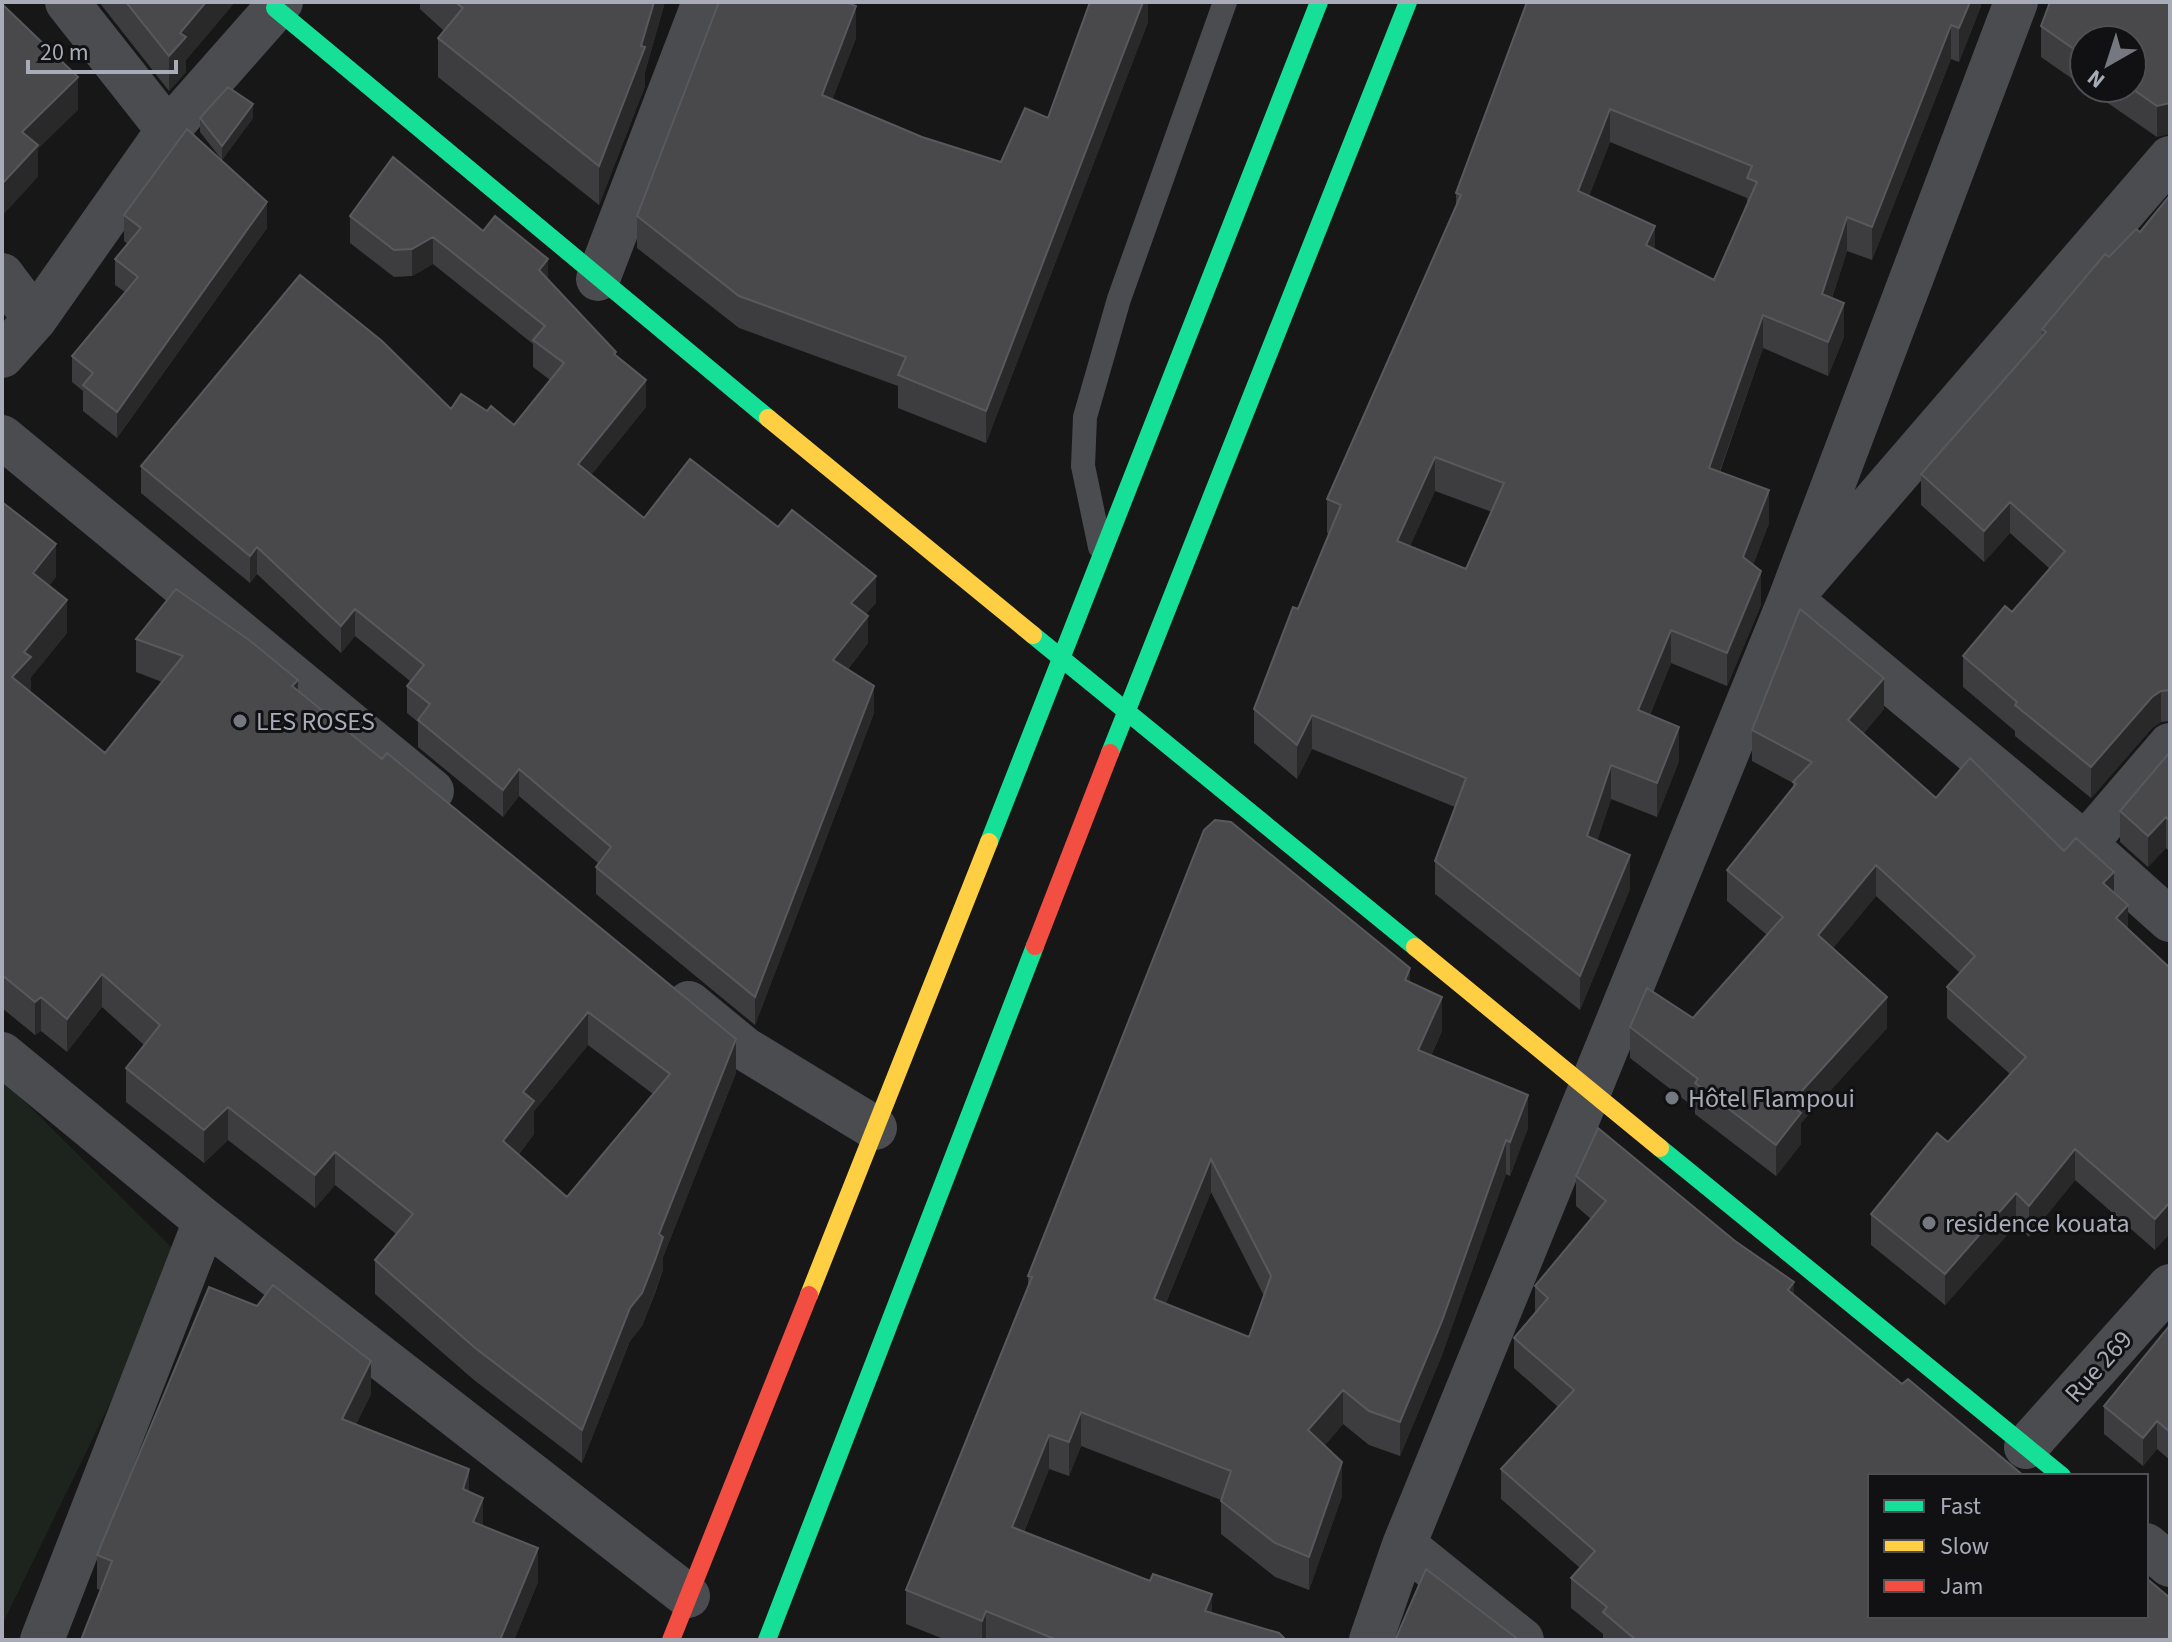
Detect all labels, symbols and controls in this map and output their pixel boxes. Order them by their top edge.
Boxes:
scale bar [28,24,176,74]
north arrow [2068,24,2148,104]
text: 20 m [40,35,89,70]
text: N [2080,62,2112,96]
place label: LES ROSES [256,703,375,740]
marker: LES ROSES [231,712,249,730]
place label: Hôtel Flampoui [1688,1080,1855,1117]
marker: Hôtel Flampoui [1663,1089,1681,1107]
place label: residence kouata [1945,1205,2130,1242]
marker: residence kouata [1920,1214,1938,1232]
street label: Rue 269 [2056,1322,2141,1411]
legend [1868,1474,2148,1618]
text: Fast [1940,1489,1981,1524]
text: Slow [1940,1529,1989,1564]
text: Jam [1940,1569,1984,1604]

